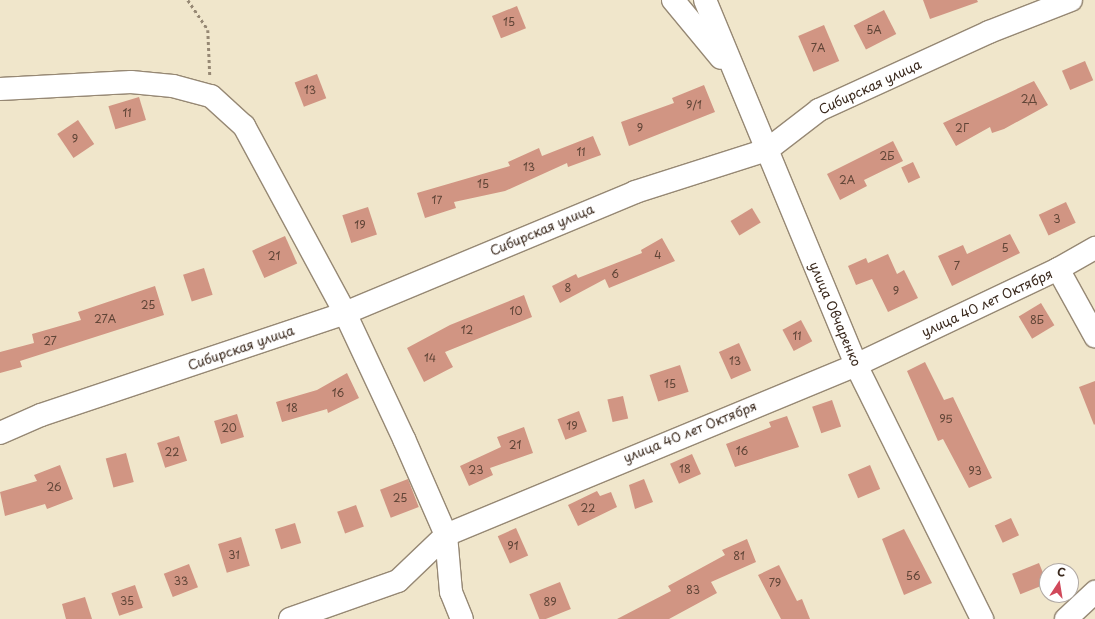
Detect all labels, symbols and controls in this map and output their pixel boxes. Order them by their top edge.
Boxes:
house number: 15 [503,15,515,29]
house number: 5А [866,23,882,37]
house number: 7А [811,41,825,55]
street label: Сибирская улица [816,56,924,118]
house number: 13 [304,83,316,97]
house number: 2Д [1021,92,1037,106]
house number: 9/1 [686,98,702,112]
house number: 11 [122,106,132,120]
house number: 9 [637,121,643,135]
house number: 2Г [955,121,969,135]
house number: 9 [72,132,78,146]
house number: 11 [576,145,586,159]
house number: 2Б [880,149,894,163]
house number: 13 [523,160,535,174]
house number: 2А [839,173,855,187]
house number: 15 [477,177,489,191]
house number: 17 [432,193,442,207]
street label: Сибирская улица [487,201,597,259]
house number: 3 [1053,212,1061,226]
house number: 19 [354,218,366,232]
house number: 5 [1001,241,1009,255]
house number: 4 [654,248,662,262]
house number: 21 [268,249,280,263]
street label: улица Овчаренко [806,259,864,369]
house number: 7 [954,259,960,273]
street label: улица 40 лет Октября [919,266,1055,340]
house number: 6 [611,267,619,281]
house number: 8 [565,281,571,295]
house number: 9 [893,284,899,298]
house number: 25 [141,298,155,312]
house number: 10 [510,304,522,318]
house number: 27А [94,312,116,326]
house number: 8Б [1030,313,1044,327]
street label: Сибирская улица [185,322,297,374]
house number: 12 [461,323,473,337]
house number: 11 [792,329,802,343]
house number: 27 [43,334,57,348]
house number: 14 [424,351,436,365]
house number: 13 [729,354,741,368]
house number: 15 [664,377,676,391]
house number: 16 [332,386,344,400]
street label: улица 40 лет Октября [620,398,760,466]
house number: 18 [286,401,298,415]
house number: 95 [939,412,953,426]
house number: 19 [566,419,578,433]
house number: 20 [221,421,237,435]
house number: 21 [509,438,521,452]
house number: 16 [736,444,748,458]
house number: 22 [165,445,179,459]
house number: 18 [679,462,691,476]
house number: 23 [469,463,483,477]
house number: 93 [968,464,982,478]
house number: 26 [46,480,62,494]
house number: 25 [393,491,407,505]
house number: 22 [581,501,595,515]
house number: 91 [507,539,519,553]
house number: 31 [228,548,240,562]
house number: 81 [733,549,745,563]
north arrow [1039,563,1079,603]
text: С [1056,563,1067,581]
house number: 56 [906,569,920,583]
house number: 33 [174,574,188,588]
house number: 79 [769,576,781,590]
house number: 83 [686,583,700,597]
house number: 35 [120,594,134,608]
house number: 89 [543,595,557,609]

